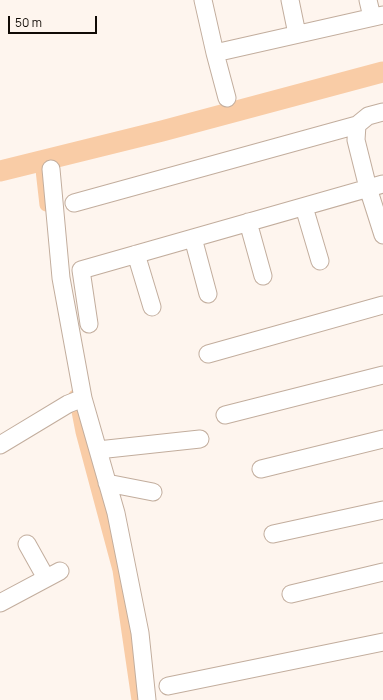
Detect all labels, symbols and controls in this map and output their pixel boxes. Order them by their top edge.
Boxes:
scale bar [10,8,99,34]
text: 50 m [15,14,42,31]

